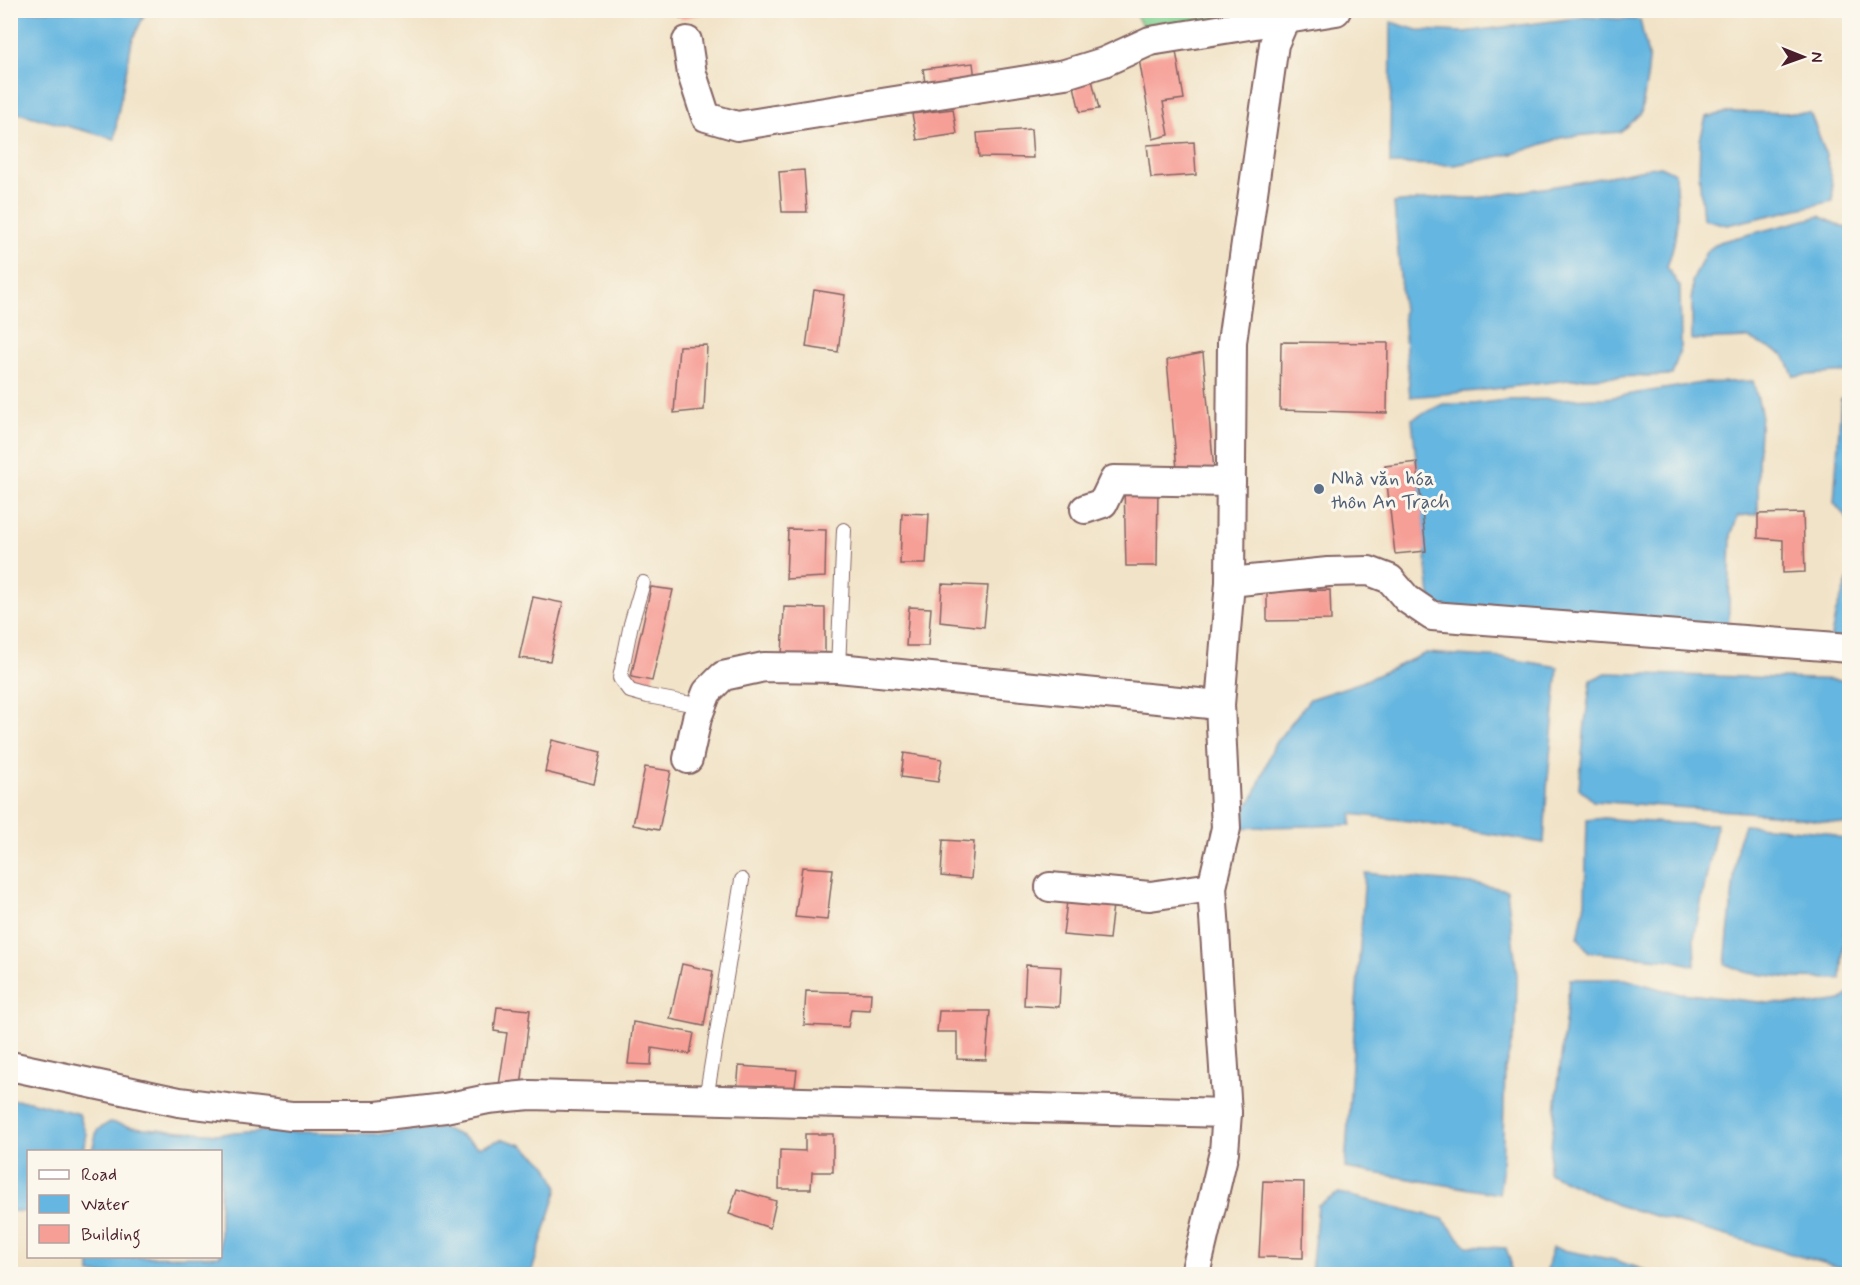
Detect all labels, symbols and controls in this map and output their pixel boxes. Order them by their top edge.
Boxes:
north arrow [1773,27,1833,87]
text: N [1806,52,1827,63]
place label: Nhà văn hóa thôn An Trạch [1331,466,1450,516]
marker: Nhà văn hóa thôn An Trạch [1312,482,1326,496]
legend [27,1150,222,1258]
text: Road [81,1163,117,1187]
text: Water [81,1193,130,1217]
text: Building [81,1223,141,1249]

